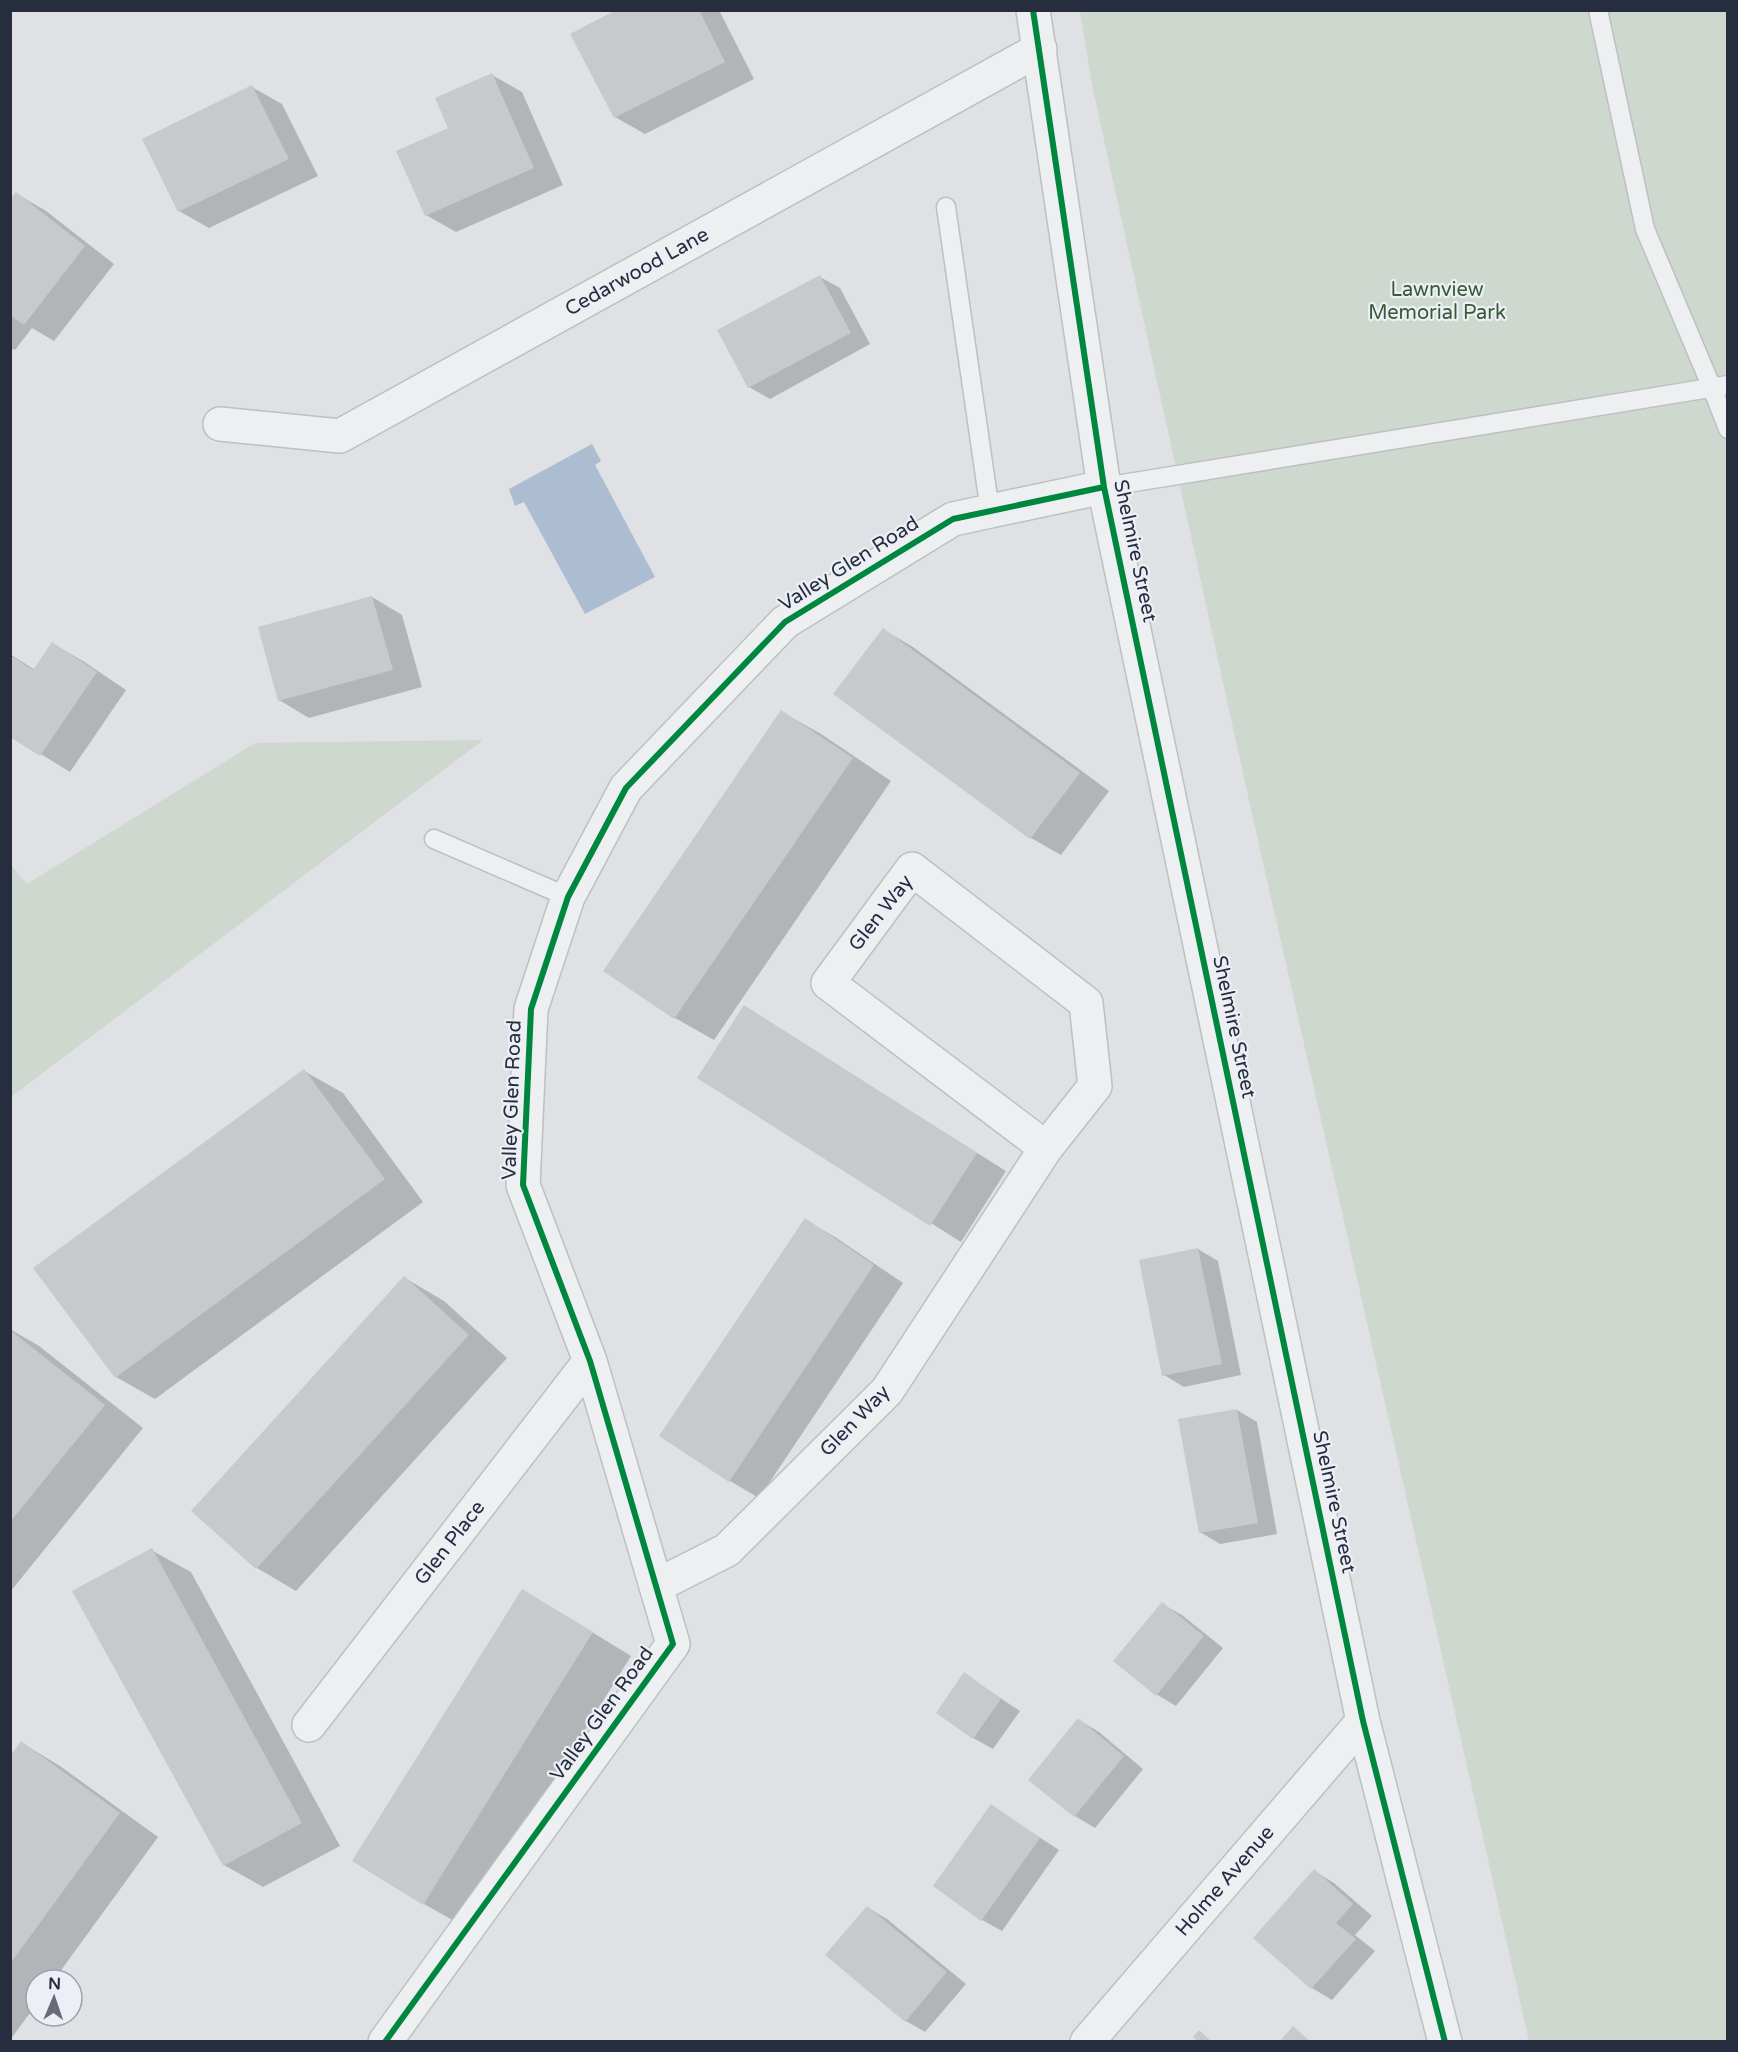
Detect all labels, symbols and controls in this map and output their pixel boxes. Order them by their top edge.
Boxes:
street label: Cedarwood Lane [561,223,713,321]
park label: Lawnview Memorial Park [1368,278,1506,325]
street label: Shelmire Street [1108,478,1162,625]
street label: Valley Glen Road [775,511,923,617]
street label: Glen Way [844,870,918,956]
street label: Shelmire Street [1207,954,1261,1101]
street label: Valley Glen Road [497,1020,527,1180]
street label: Glen Way [815,1380,895,1462]
street label: Shelmire Street [1307,1429,1361,1576]
street label: Glen Place [410,1496,490,1590]
street label: Valley Glen Road [545,1642,659,1786]
street label: Holme Avenue [1171,1821,1279,1941]
north arrow [24,1968,84,2028]
text: N [48,1974,61,1994]

